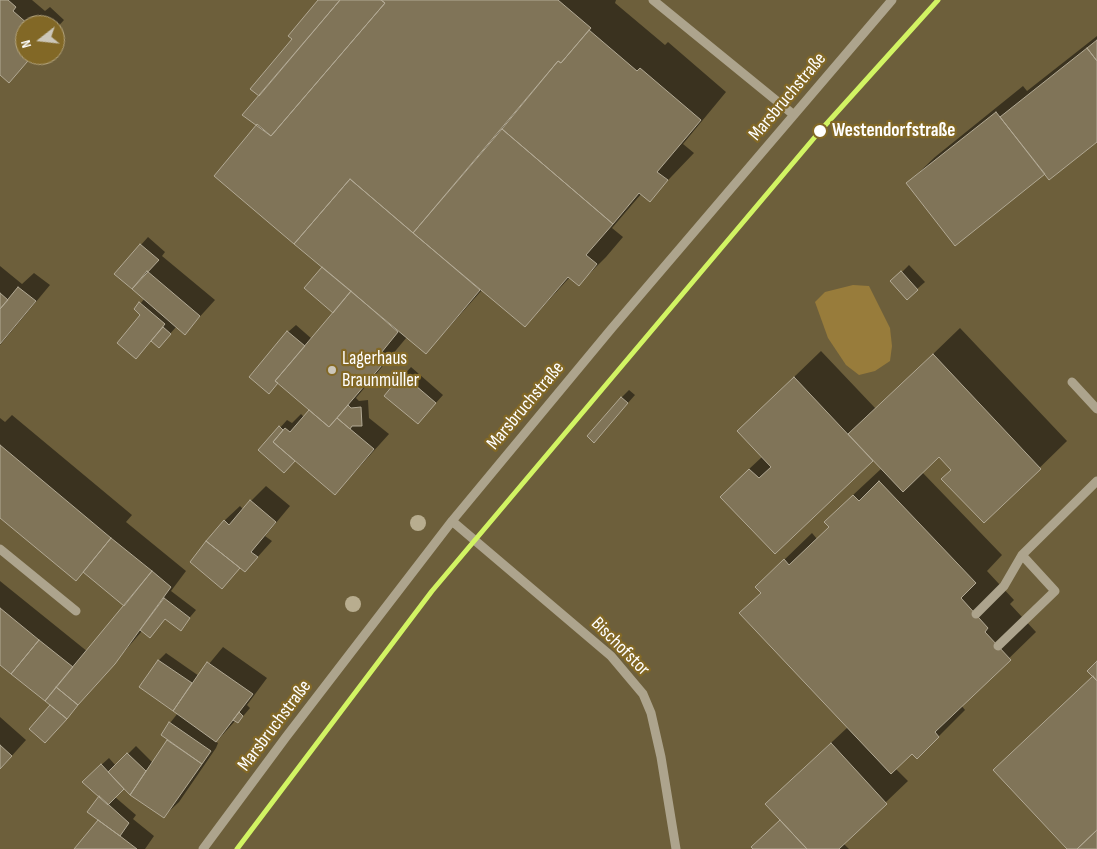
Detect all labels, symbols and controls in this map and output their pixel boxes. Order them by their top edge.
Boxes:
north arrow [15,15,65,65]
text: N [17,38,35,50]
street label: Marsbruchstraße [744,48,832,146]
place label: Westendorfstraße [832,120,955,142]
marker: Westendorfstraße [812,123,828,139]
place label: Lagerhaus Braunmüller [342,348,419,392]
street label: Marsbruchstraße [482,357,570,455]
marker: Lagerhaus Braunmüller [326,364,338,376]
street label: Bischofstor [586,613,654,681]
street label: Marsbruchstraße [233,676,317,776]

